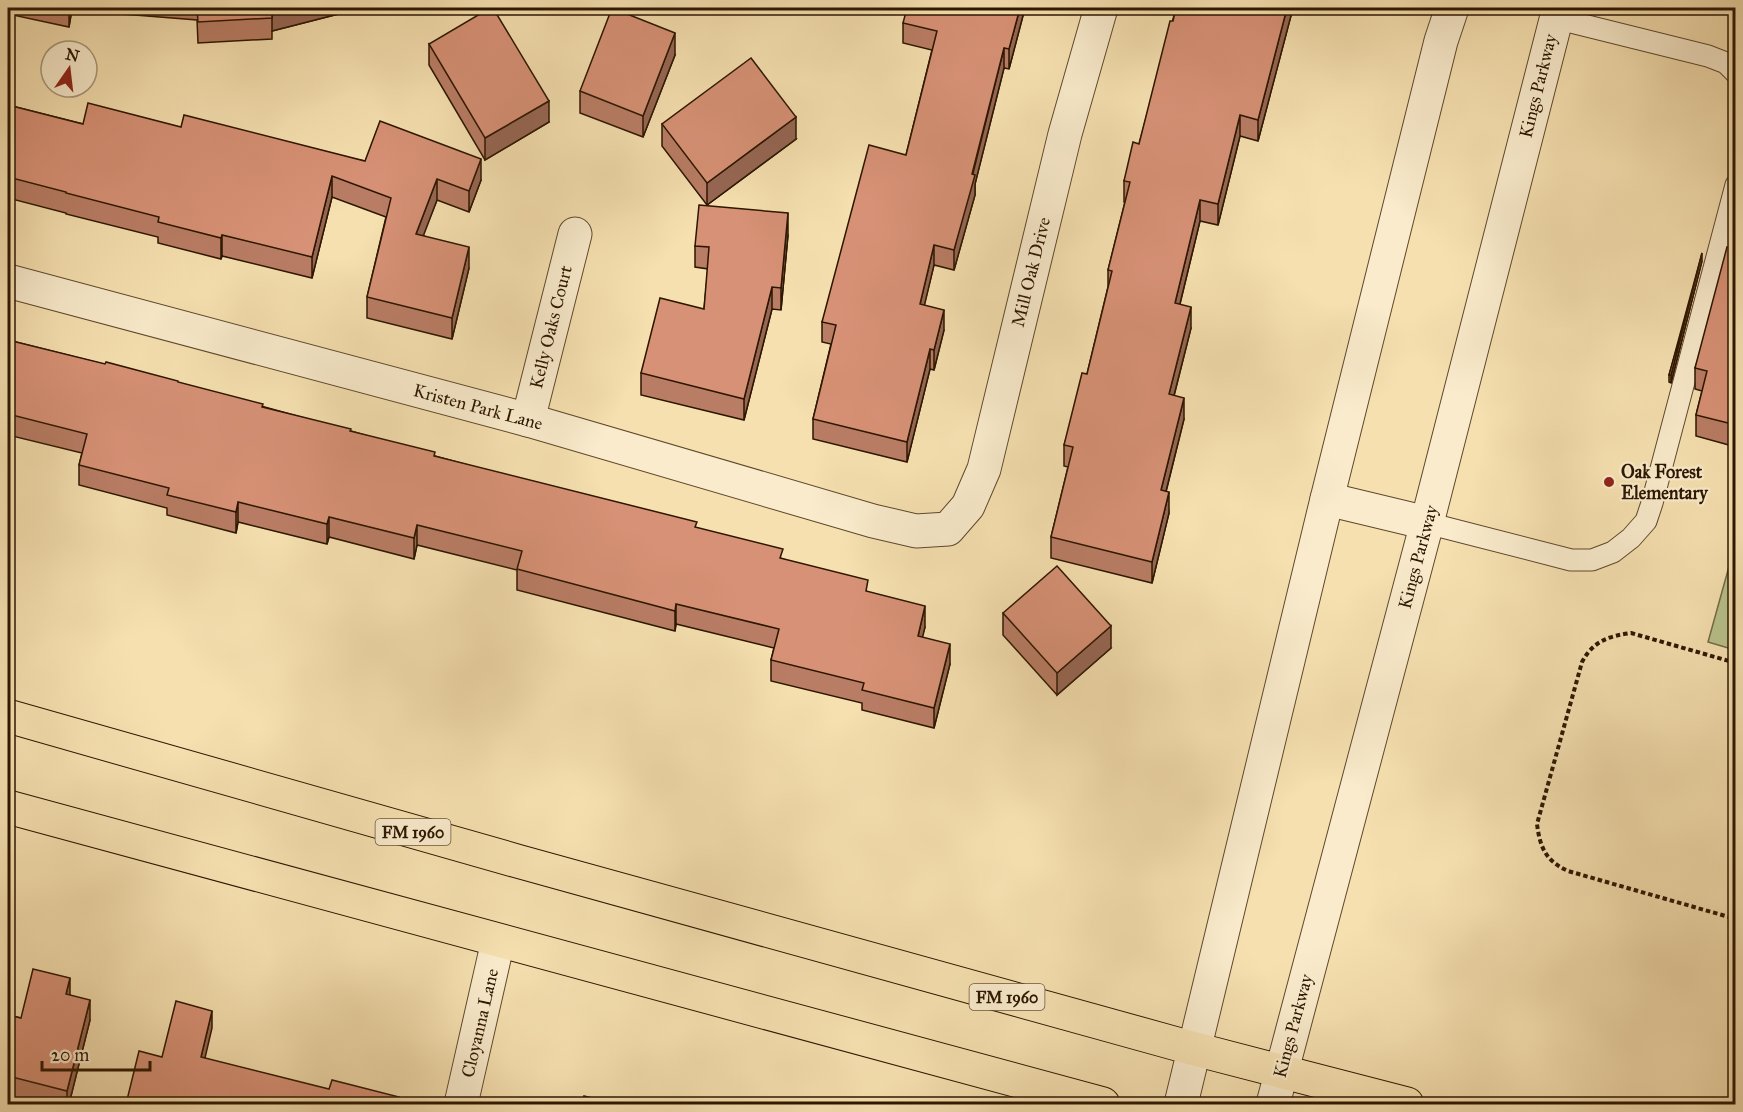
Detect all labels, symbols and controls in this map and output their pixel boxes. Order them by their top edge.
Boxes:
street label: Kings Parkway [1514,31,1563,141]
north arrow [39,39,99,99]
text: N [64,44,82,66]
street label: Mill Oak Drive [1007,215,1055,329]
street label: Kelly Oaks Court [525,263,577,391]
street label: Kristen Park Lane [411,379,545,435]
place label: Oak Forest Elementary [1621,461,1709,505]
marker: Oak Forest Elementary [1602,475,1616,489]
street label: Kings Parkway [1394,502,1444,611]
road number: FM 1960 [376,819,450,845]
street label: Cloyanna Lane [457,966,503,1080]
street label: Kings Parkway [1269,971,1319,1080]
road number: FM 1960 [970,984,1044,1010]
scale bar [42,1034,150,1072]
text: 20 m [51,1044,89,1066]

